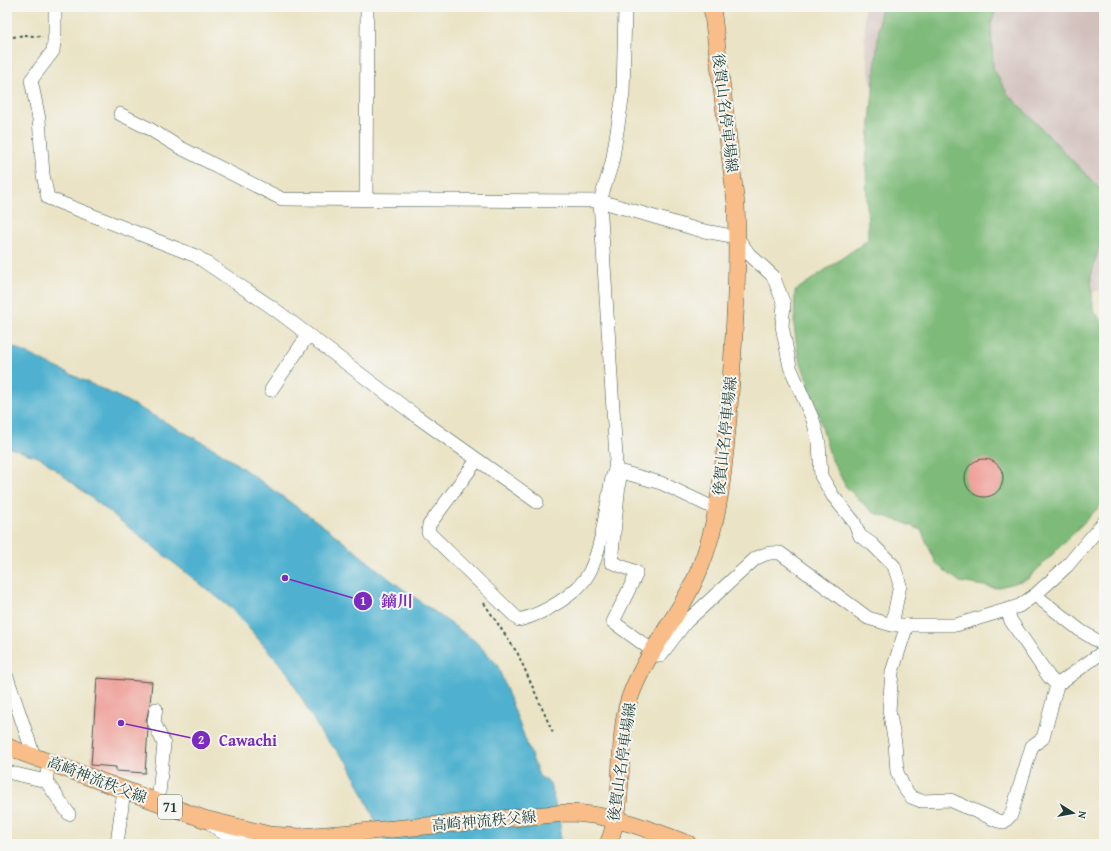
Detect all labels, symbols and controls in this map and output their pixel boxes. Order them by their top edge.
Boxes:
street label: 後賀山名停車場線 [708,52,743,174]
street label: 後賀山名停車場線 [708,375,741,497]
callout: 鏑川 [353,587,421,615]
text: 鏑川 [381,589,413,613]
text: 1 [360,592,366,609]
street label: 後賀山名停車場線 [603,701,640,823]
callout: Cawachi [191,726,285,754]
text: Cawachi [219,728,277,752]
text: 2 [198,731,204,748]
street label: 高崎神流秩父線 [44,751,150,808]
north arrow [1053,793,1093,833]
road number: 71 [158,795,182,819]
street label: 高崎神流秩父線 [431,805,537,836]
text: N [1074,810,1091,821]

